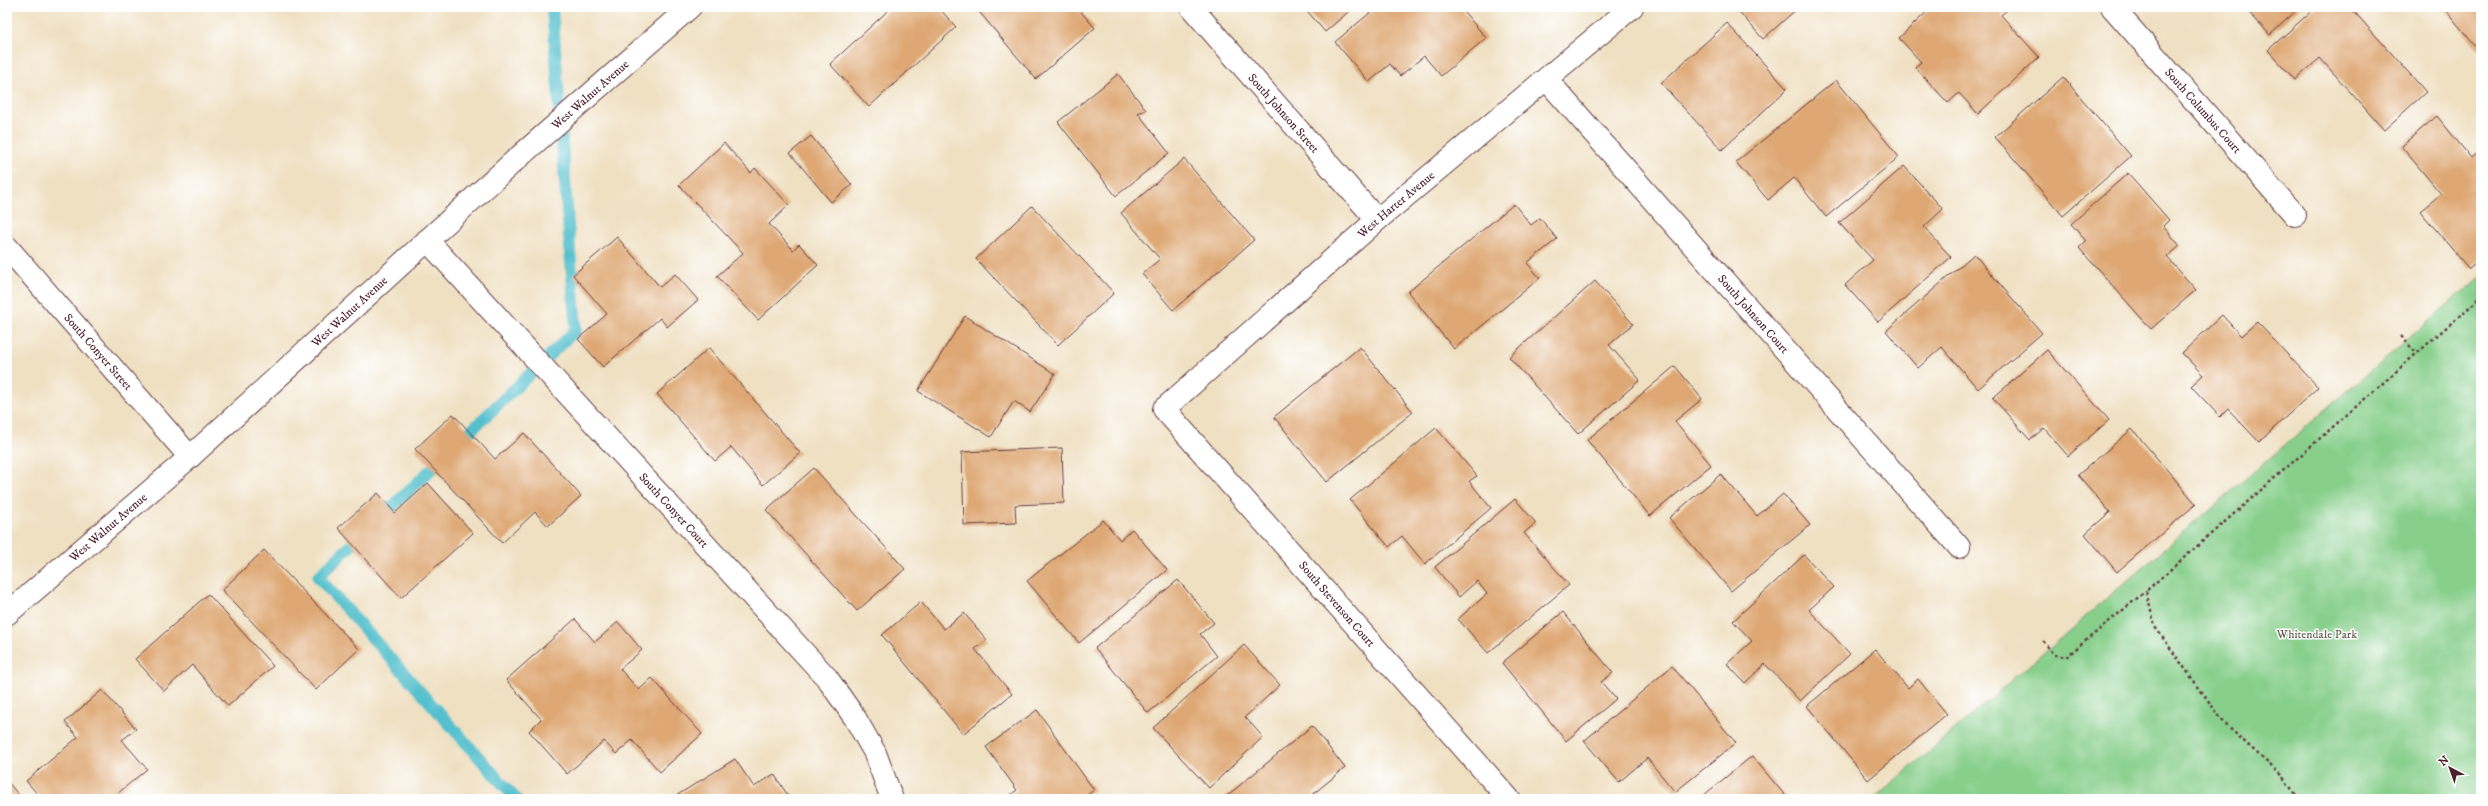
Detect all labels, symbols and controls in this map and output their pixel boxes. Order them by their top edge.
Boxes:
street label: West Walnut Avenue [548,57,632,134]
street label: South Columbus Court [2161,65,2244,157]
street label: South Johnson Street [1245,71,1322,157]
street label: West Harter Avenue [1354,168,1438,242]
street label: South Johnson Court [1714,272,1792,357]
street label: West Walnut Avenue [308,273,391,351]
street label: South Conyer Street [60,311,135,394]
street label: South Conyer Court [635,470,712,551]
street label: West Walnut Avenue [65,490,150,566]
street label: South Stevenson Court [1295,558,1378,650]
park label: Whitendale Park [2276,627,2357,642]
north arrow [2430,748,2470,788]
text: N [2436,753,2452,769]

